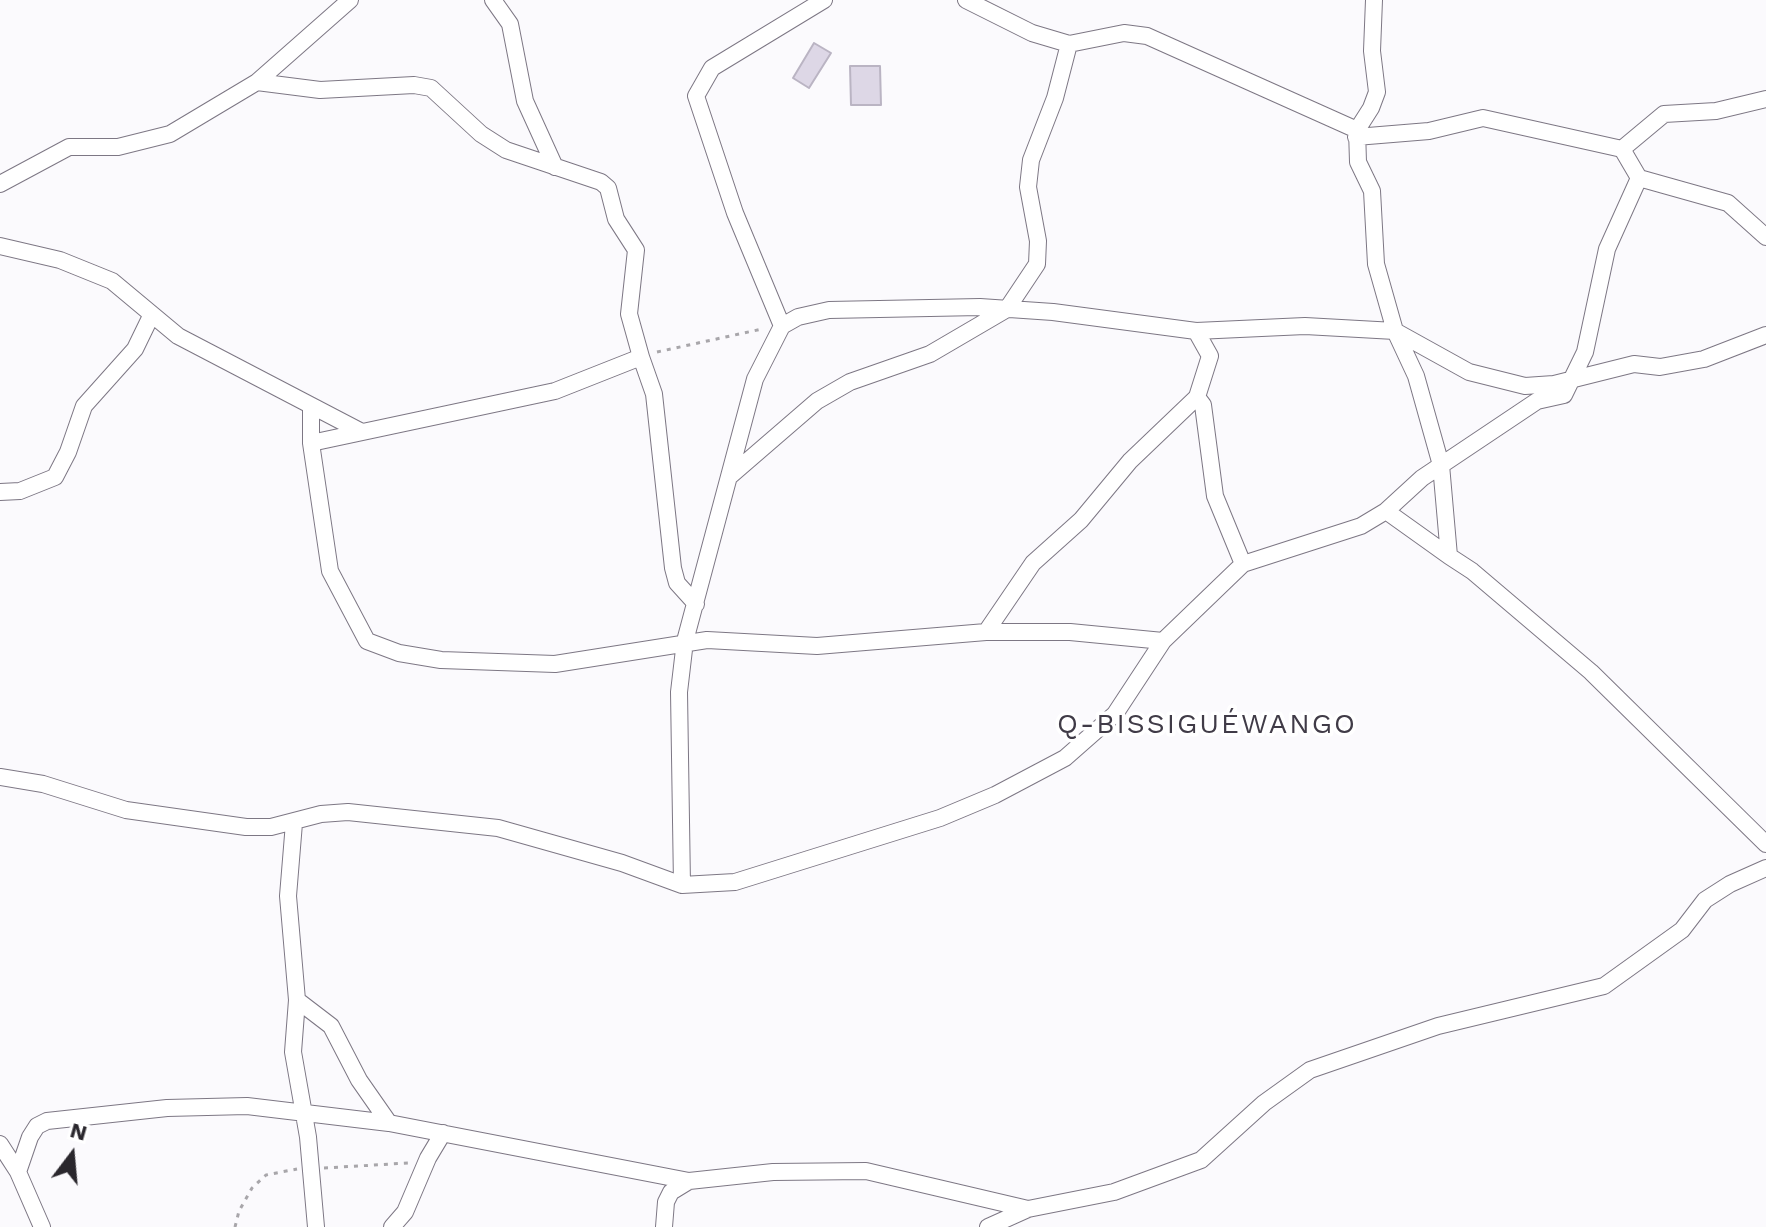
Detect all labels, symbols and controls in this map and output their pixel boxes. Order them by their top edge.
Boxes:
district label: Q-BISSIGUÉWANGO [1057,708,1357,742]
north arrow [32,1115,112,1195]
text: N [67,1117,90,1146]

